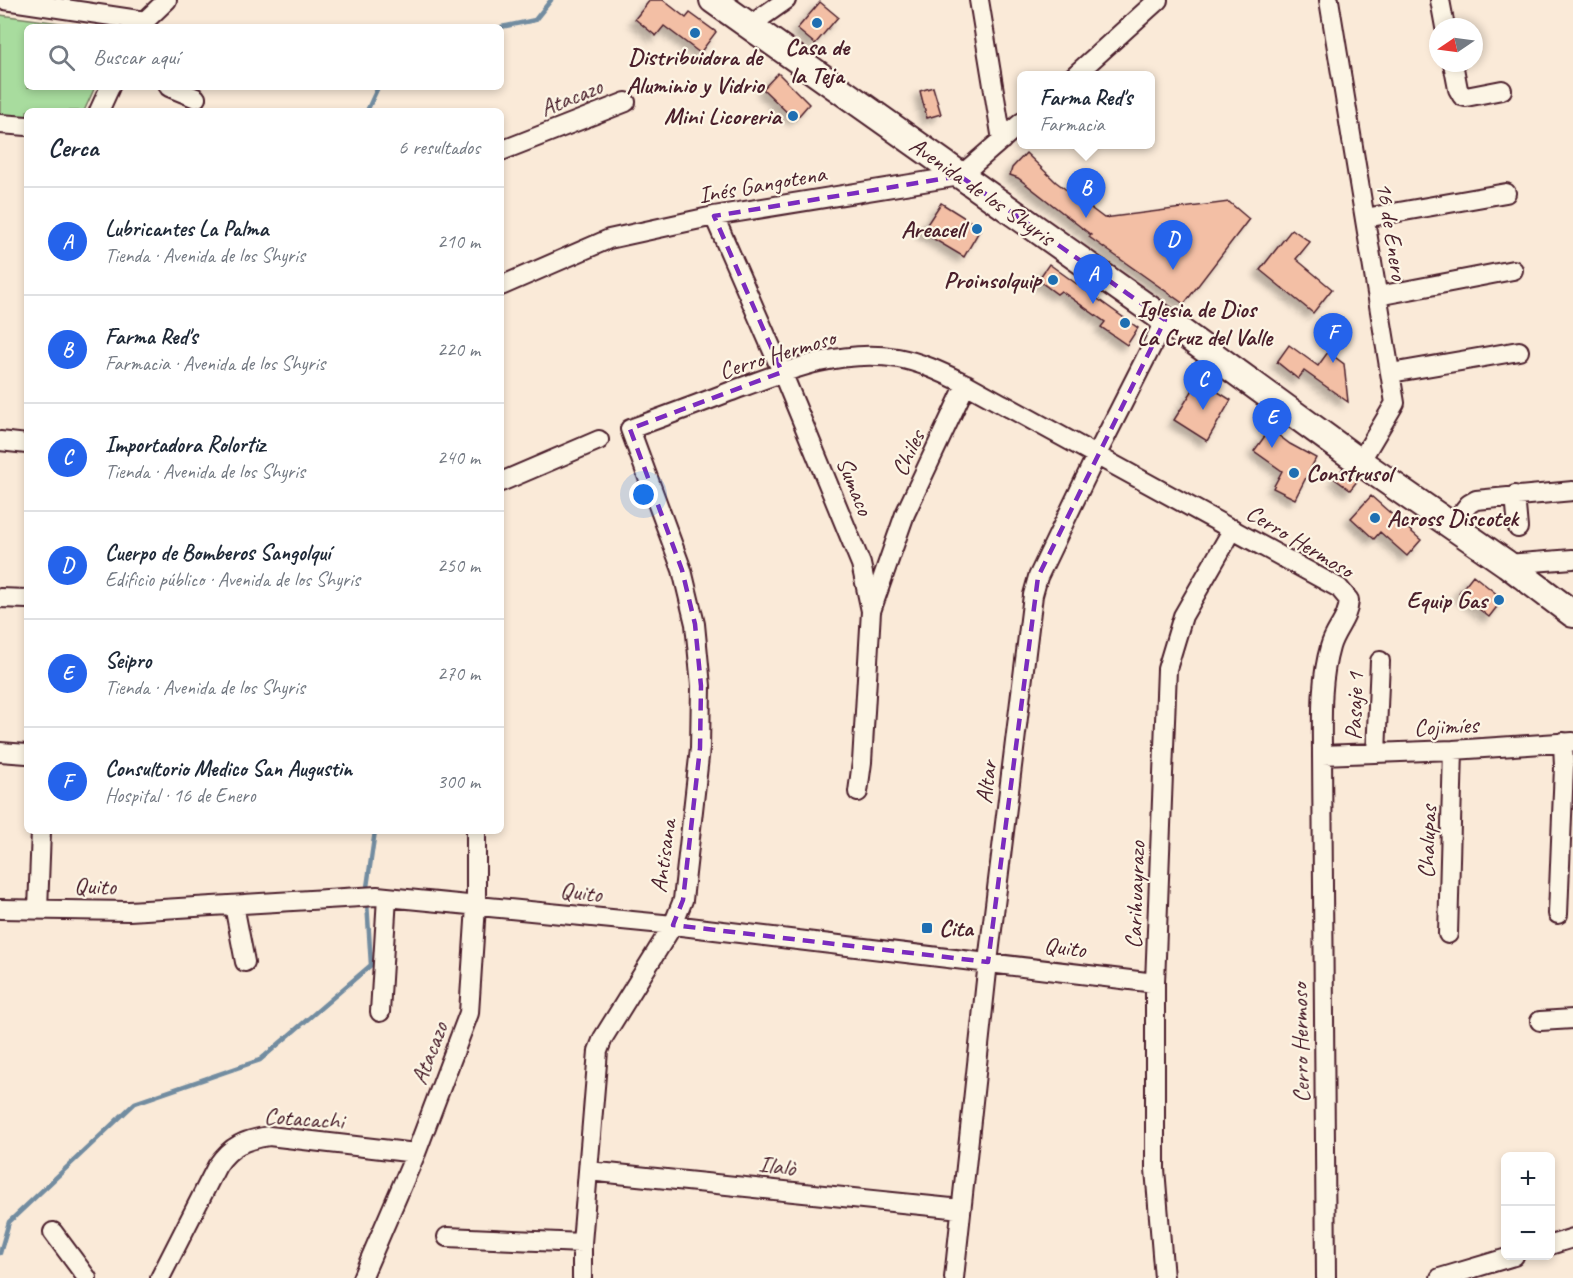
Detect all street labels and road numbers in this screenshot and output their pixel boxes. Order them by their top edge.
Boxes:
street label: Atacazo [535,70,608,123]
street label: Avenida de los Shyris [904,130,1063,254]
street label: Inés Gangotena [696,158,830,210]
street label: 16 de Enero [1369,180,1415,284]
street label: Cerro Hermoso [715,321,841,386]
street label: Chiles [884,424,932,481]
street label: Sumaco [830,453,881,521]
street label: Cerro Hermoso [1241,497,1361,586]
street label: Pasaje 1 [1338,670,1370,740]
street label: Cojimíes [1413,709,1482,743]
street label: Altar [968,756,1004,805]
street label: Chalupas [1411,802,1443,879]
street label: Antisana [643,815,683,894]
street label: Carihuayrazo [1118,839,1152,949]
street label: Quito [74,871,118,901]
street label: Quito [559,875,605,909]
street label: Quito [1042,930,1089,965]
street label: Cerro Hermoso [1284,980,1316,1103]
street label: Atacazo [403,1016,455,1089]
street label: Cotacachi [263,1100,348,1136]
street label: Ilalò [757,1149,799,1183]

